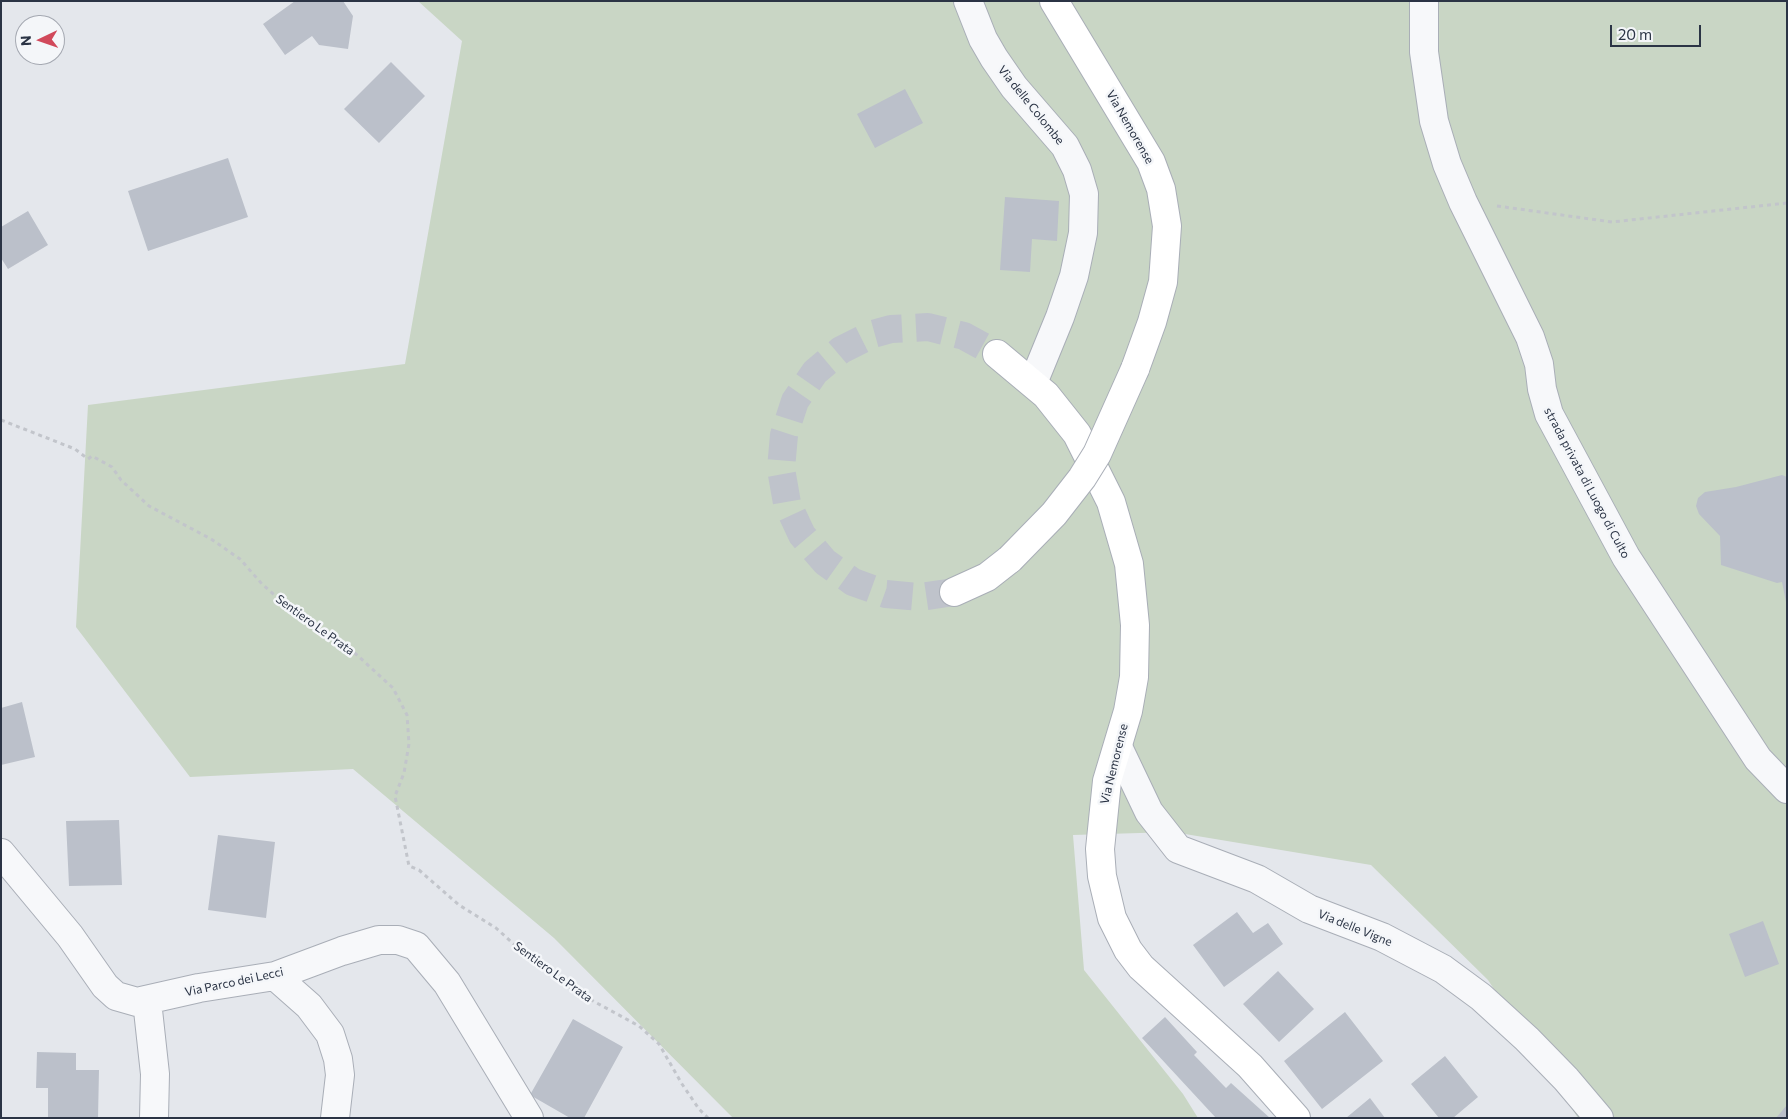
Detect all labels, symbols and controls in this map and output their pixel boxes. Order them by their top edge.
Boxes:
north arrow [15,15,65,65]
scale bar [1613,15,1704,47]
text: 20 m [1618,25,1652,43]
text: N [17,35,34,46]
street label: Via delle Colombe [995,63,1067,147]
street label: Via Nemorense [1103,88,1157,166]
street label: strada privata di Luogo di Culto [1541,405,1633,561]
street label: Sentiero Le Prata [273,592,357,658]
street label: Via Nemorense [1097,722,1131,806]
street label: Via delle Vigne [1316,907,1394,949]
street label: Sentiero Le Prata [511,939,595,1005]
street label: Via Parco dei Lecci [183,965,285,999]

